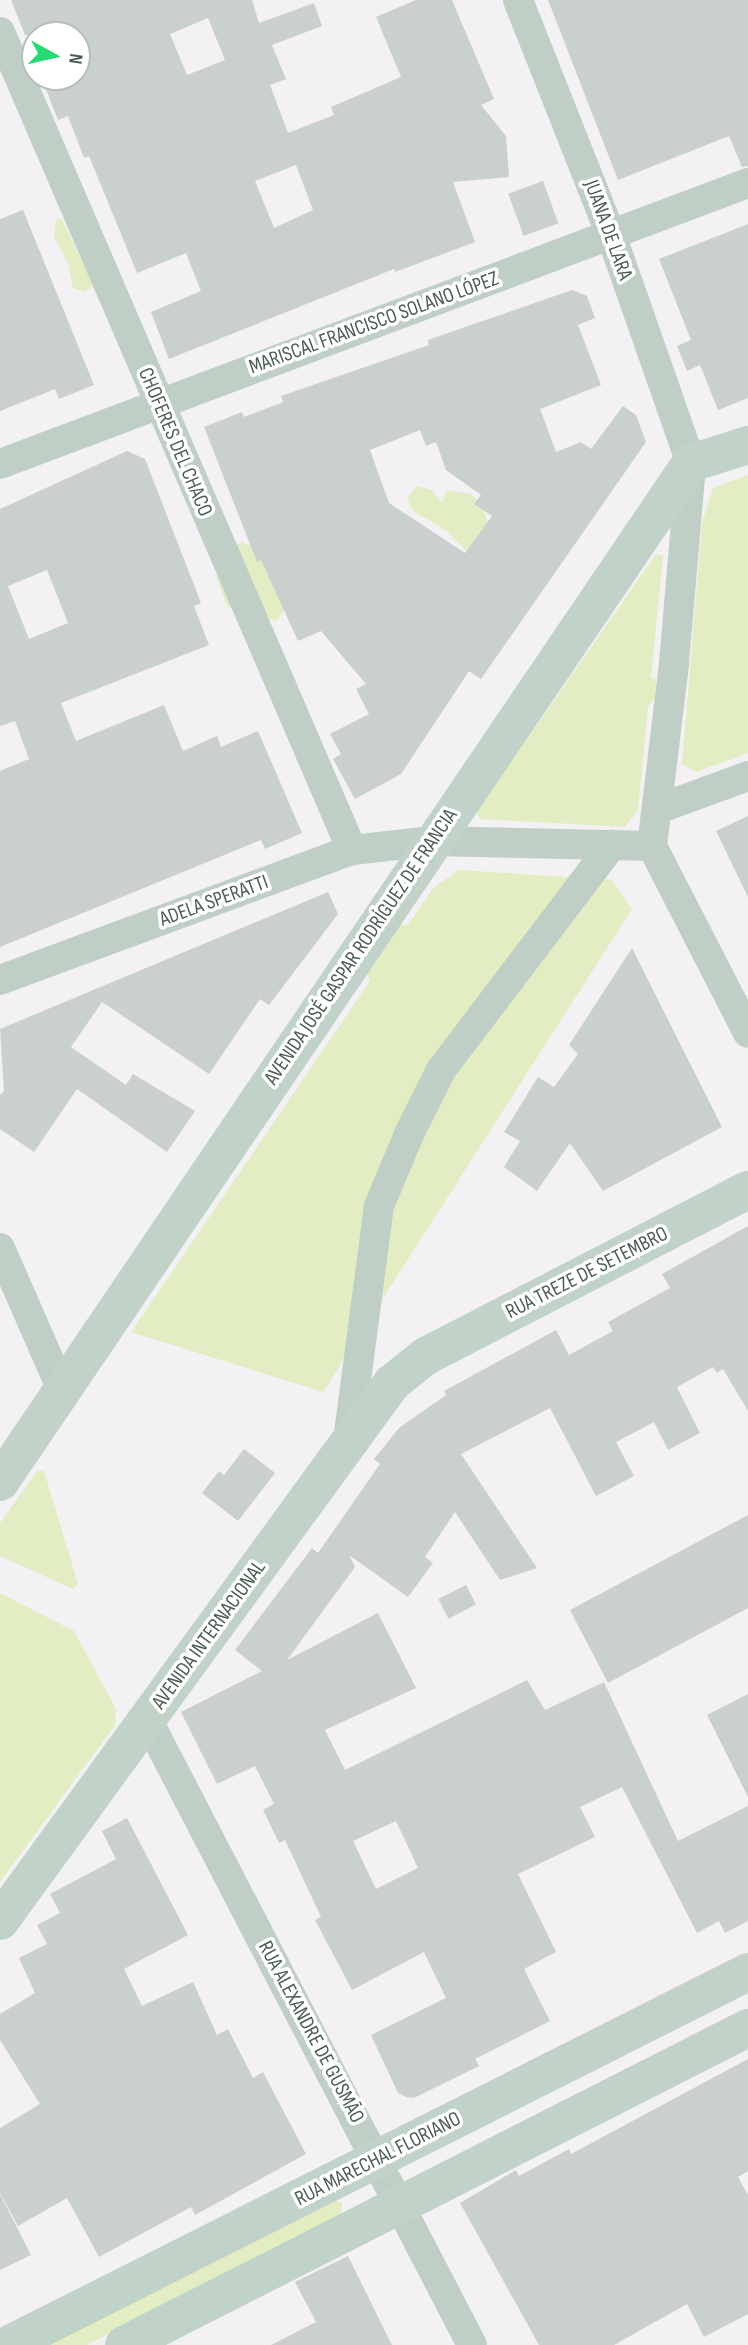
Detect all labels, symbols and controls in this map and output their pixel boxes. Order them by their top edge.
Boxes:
north arrow [21,21,91,91]
text: N [63,52,87,65]
street label: JUANA DE LARA [578,177,638,283]
street label: MARISCAL FRANCISCO SOLANO LÓPEZ [246,266,502,380]
street label: CHOFERES DEL CHACO [132,364,218,520]
street label: AVENIDA JOSÉ GASPAR RODRÍGUEZ DE FRANCIA [259,804,463,1090]
street label: ADELA SPERATTI [156,870,272,932]
street label: RUA TREZE DE SETEMBRO [502,1221,672,1325]
street label: AVENIDA INTERNACIONAL [147,1556,271,1714]
street label: RUA ALEXANDRE DE GUSMÃO [252,1937,370,2127]
street label: RUA MARECHAL FLORIANO [291,2106,465,2212]

